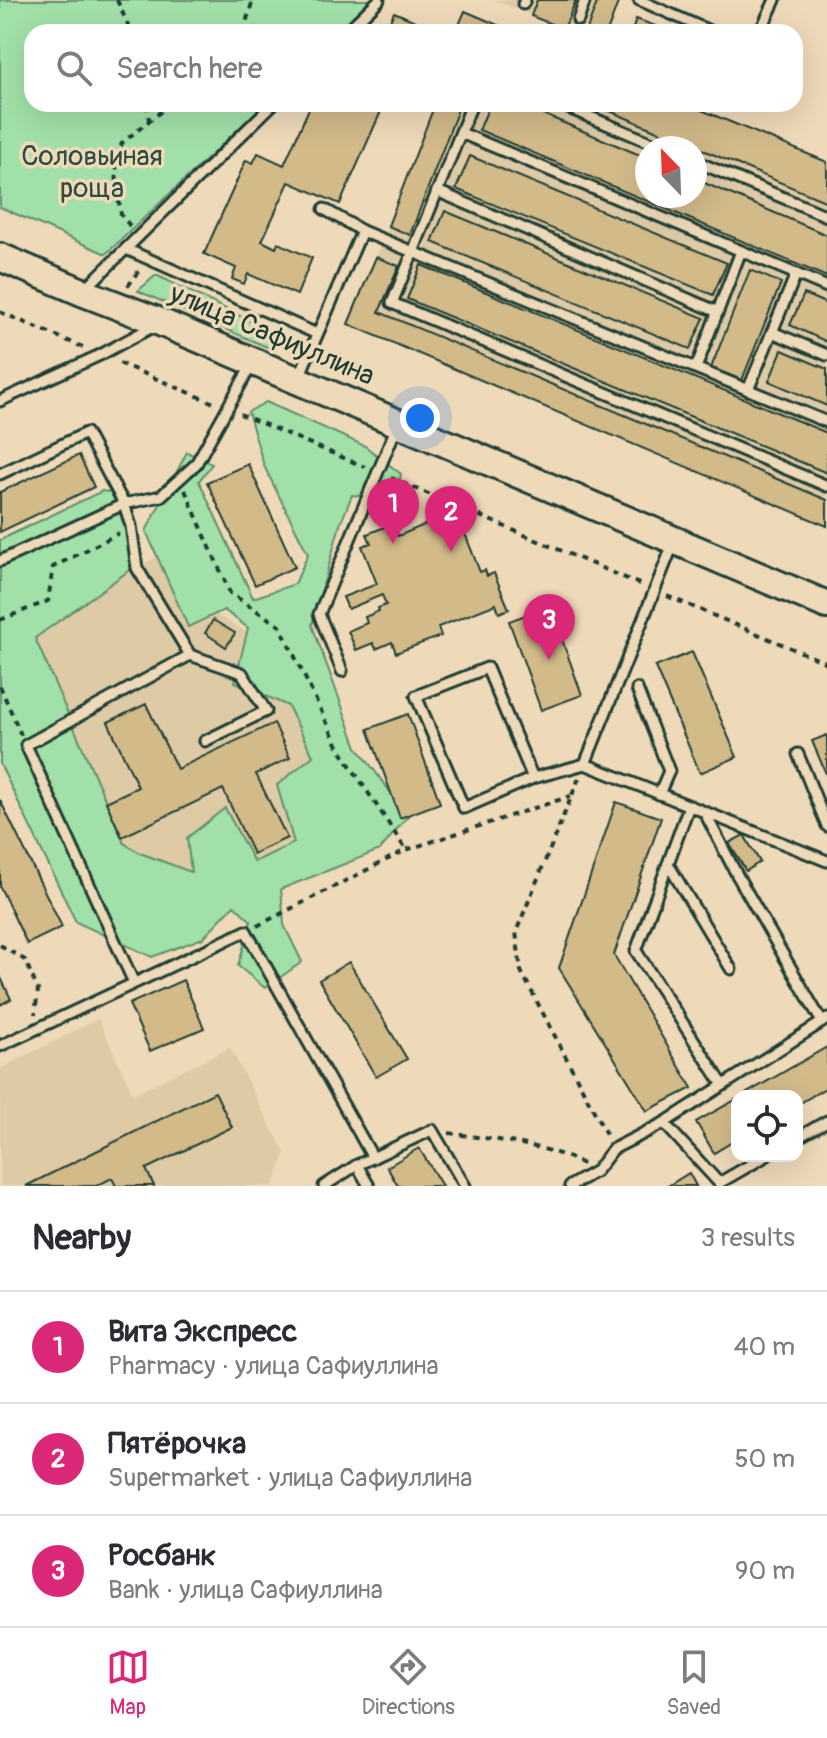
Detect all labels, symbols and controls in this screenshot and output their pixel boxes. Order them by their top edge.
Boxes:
search box [24,24,803,112]
icon: search [52,46,96,90]
text: Search here [116,50,263,87]
north arrow [635,136,707,208]
park label: Соловьиная роща [21,139,163,206]
street label: улица Сафиуллина [163,276,380,394]
your location [400,398,440,438]
pin: 1 [367,478,419,544]
pin: 2 [425,486,477,552]
pin: 3 [523,594,575,660]
map controls [731,1090,803,1162]
button: locate [731,1090,803,1162]
text: Nearby [32,1217,131,1260]
text: 3 results [701,1222,795,1254]
text: Вита Экспресс [108,1313,297,1350]
text: 1 [53,1331,63,1363]
text: 40 m [733,1331,795,1363]
text: Pharmacy · улица Сафиуллина [108,1350,439,1382]
text: Пятёрочка [108,1425,246,1462]
text: 2 [51,1443,65,1475]
text: 50 m [734,1443,795,1475]
text: Supermarket · улица Сафиуллина [108,1462,472,1494]
text: Росбанк [108,1537,216,1574]
text: 3 [51,1555,65,1587]
text: 90 m [735,1555,795,1587]
text: Bank · улица Сафиуллина [108,1574,383,1606]
tab: Map [106,1645,150,1721]
tab: Directions [362,1645,455,1721]
tab: Saved [667,1645,721,1721]

